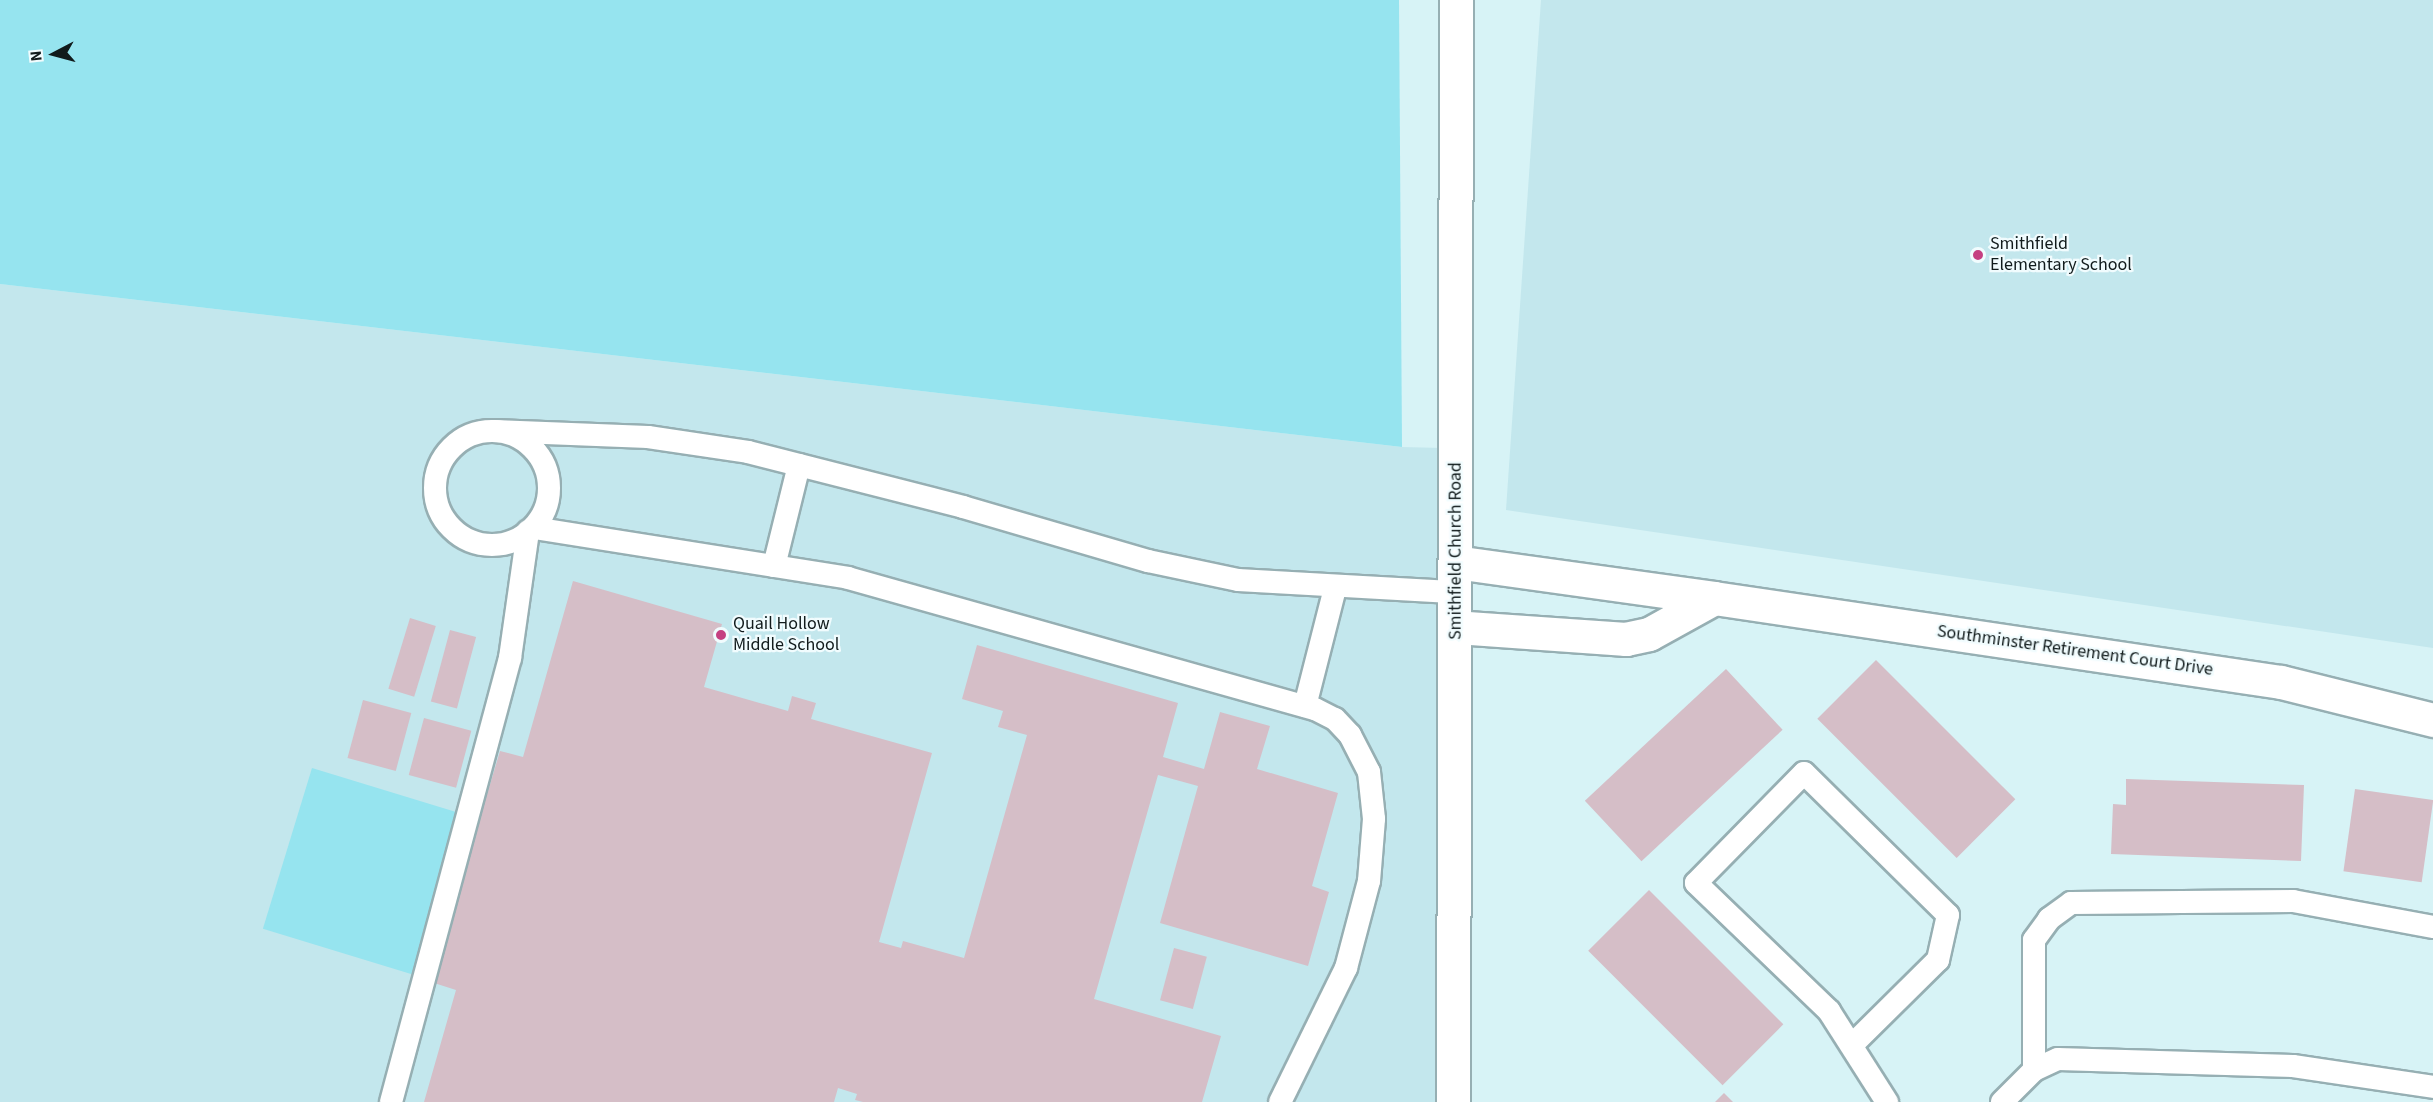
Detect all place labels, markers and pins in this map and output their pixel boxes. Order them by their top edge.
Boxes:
place label: Smithfield Elementary School [1990,234,2132,276]
marker: Smithfield Elementary School [1971,248,1985,262]
place label: Quail Hollow Middle School [733,614,839,656]
marker: Quail Hollow Middle School [714,628,728,642]

